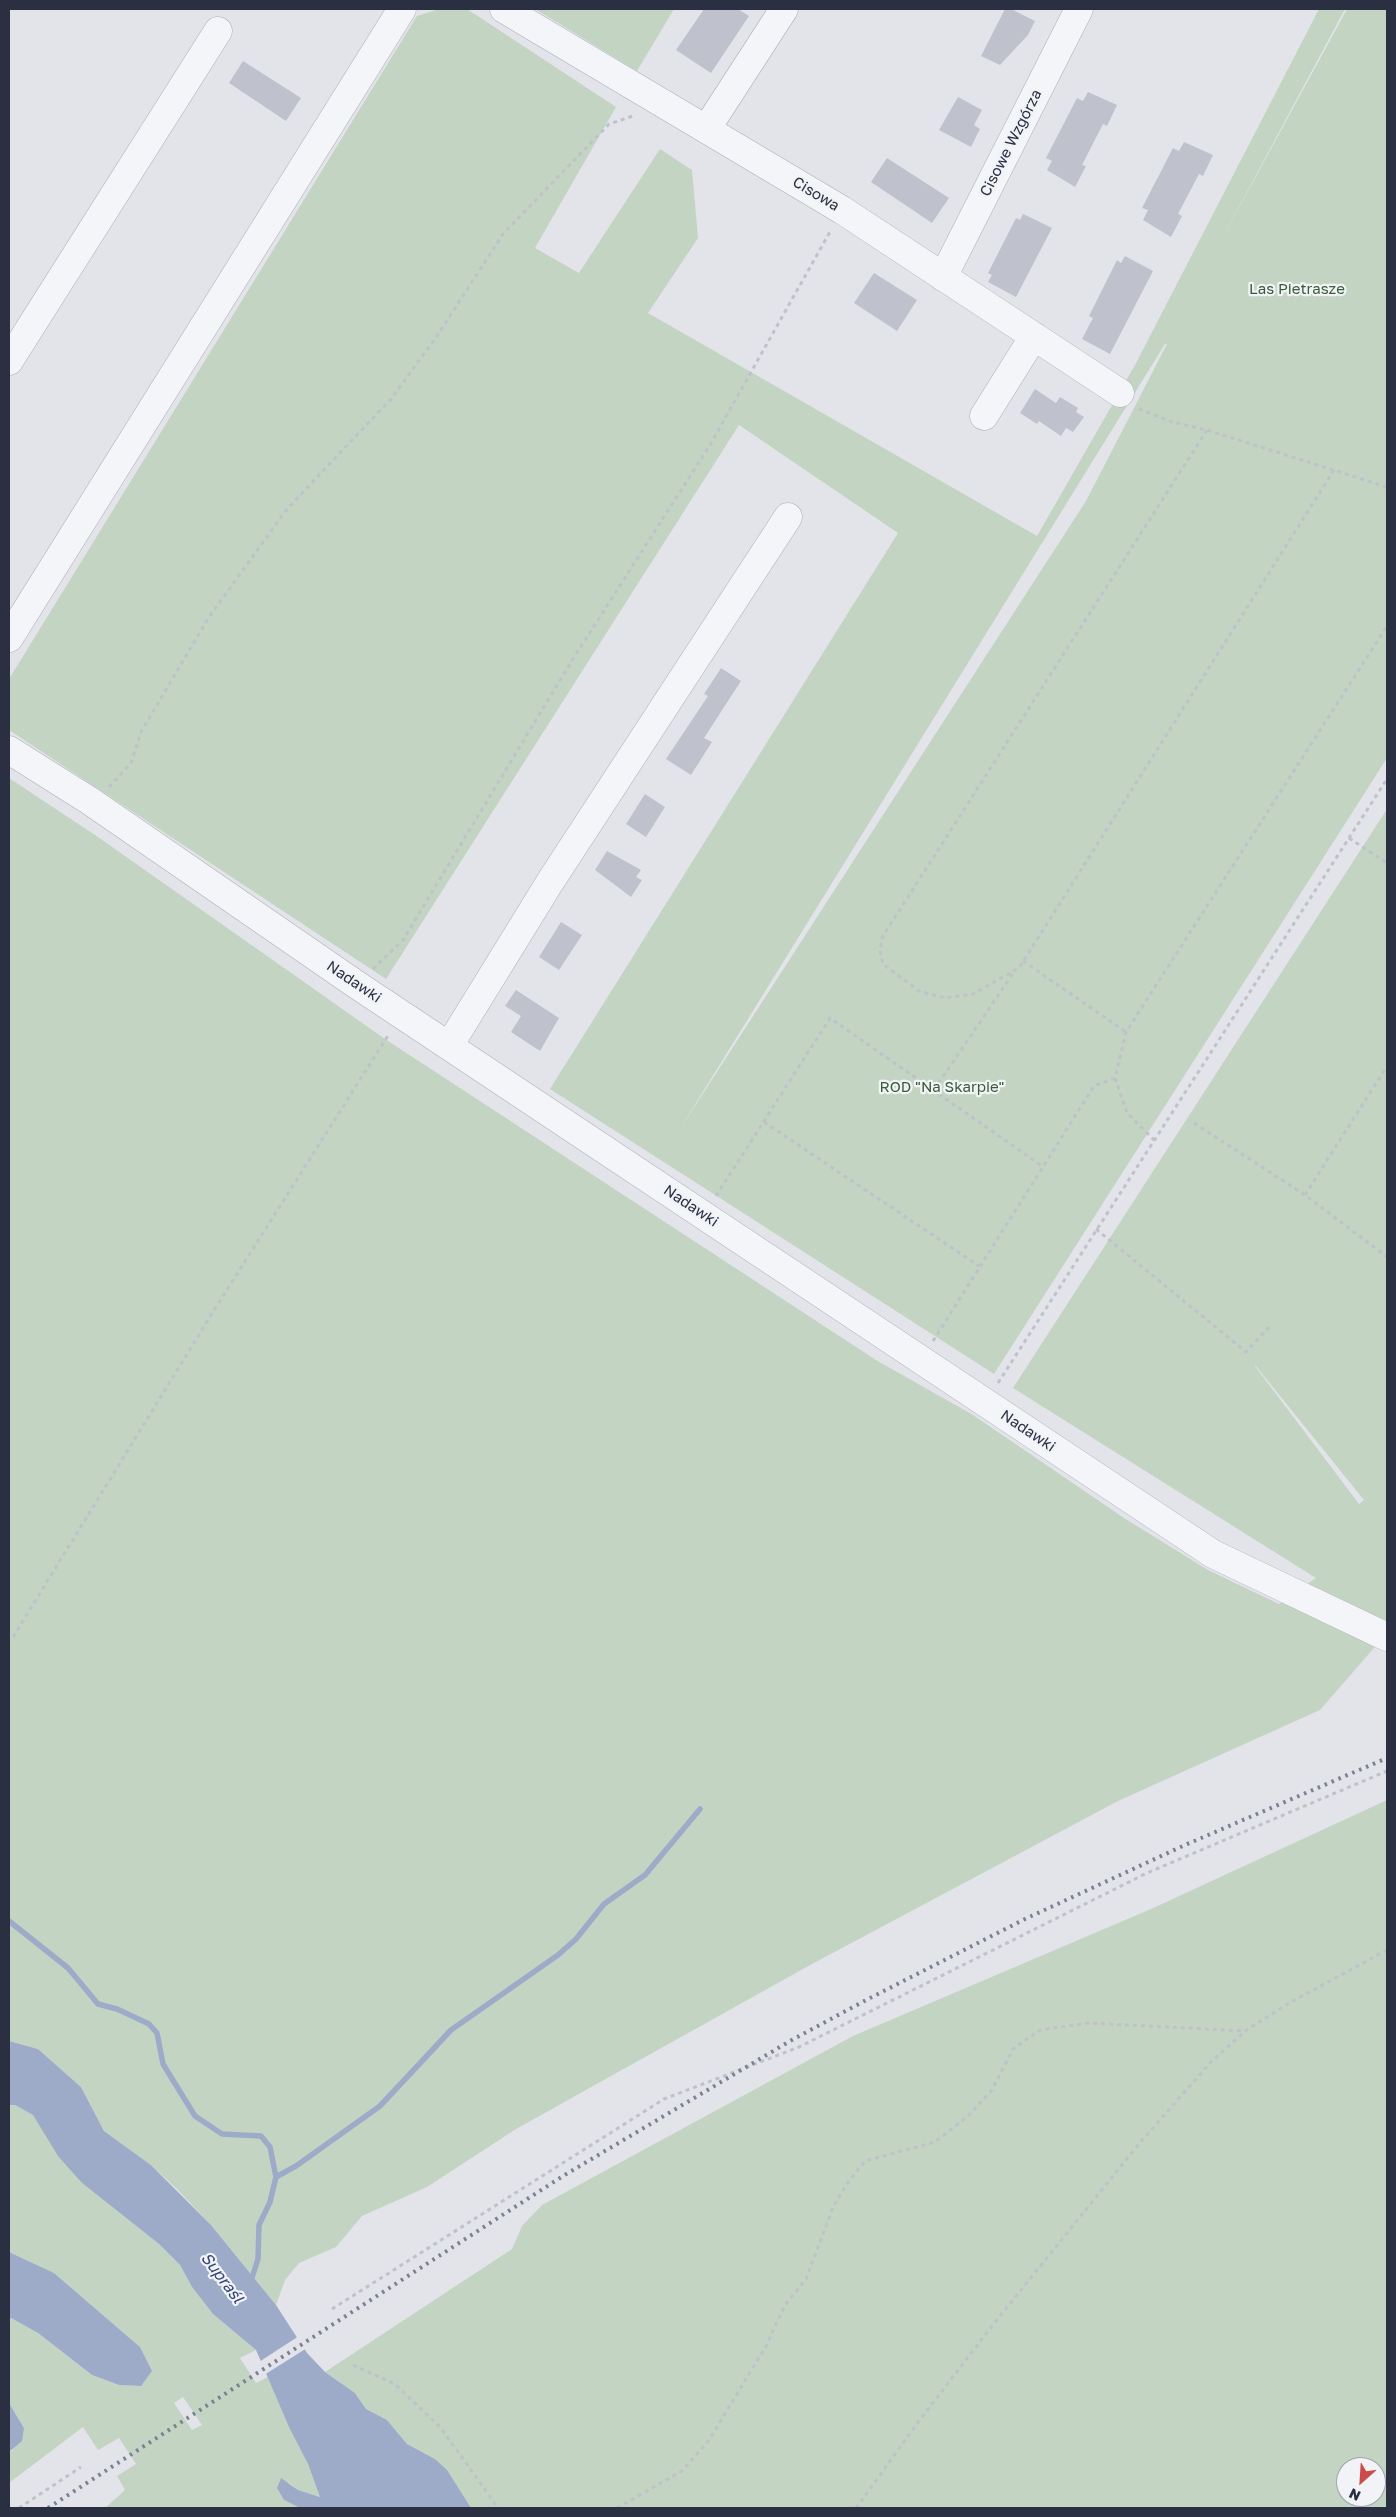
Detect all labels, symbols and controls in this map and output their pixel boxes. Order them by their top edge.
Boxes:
street label: Cisowe Wzgórza [976,87,1046,199]
street label: Cisowa [789,173,843,215]
park label: Las Pietrasze [1249,280,1345,298]
street label: Nadawki [323,957,385,1007]
park label: ROD "Na Skarpie" [880,1078,1004,1096]
street label: Nadawki [660,1181,722,1231]
street label: Nadawki [997,1406,1059,1456]
water label: Supraśl [197,2249,247,2307]
north arrow [1336,2457,1386,2507]
text: N [1346,2485,1363,2505]

